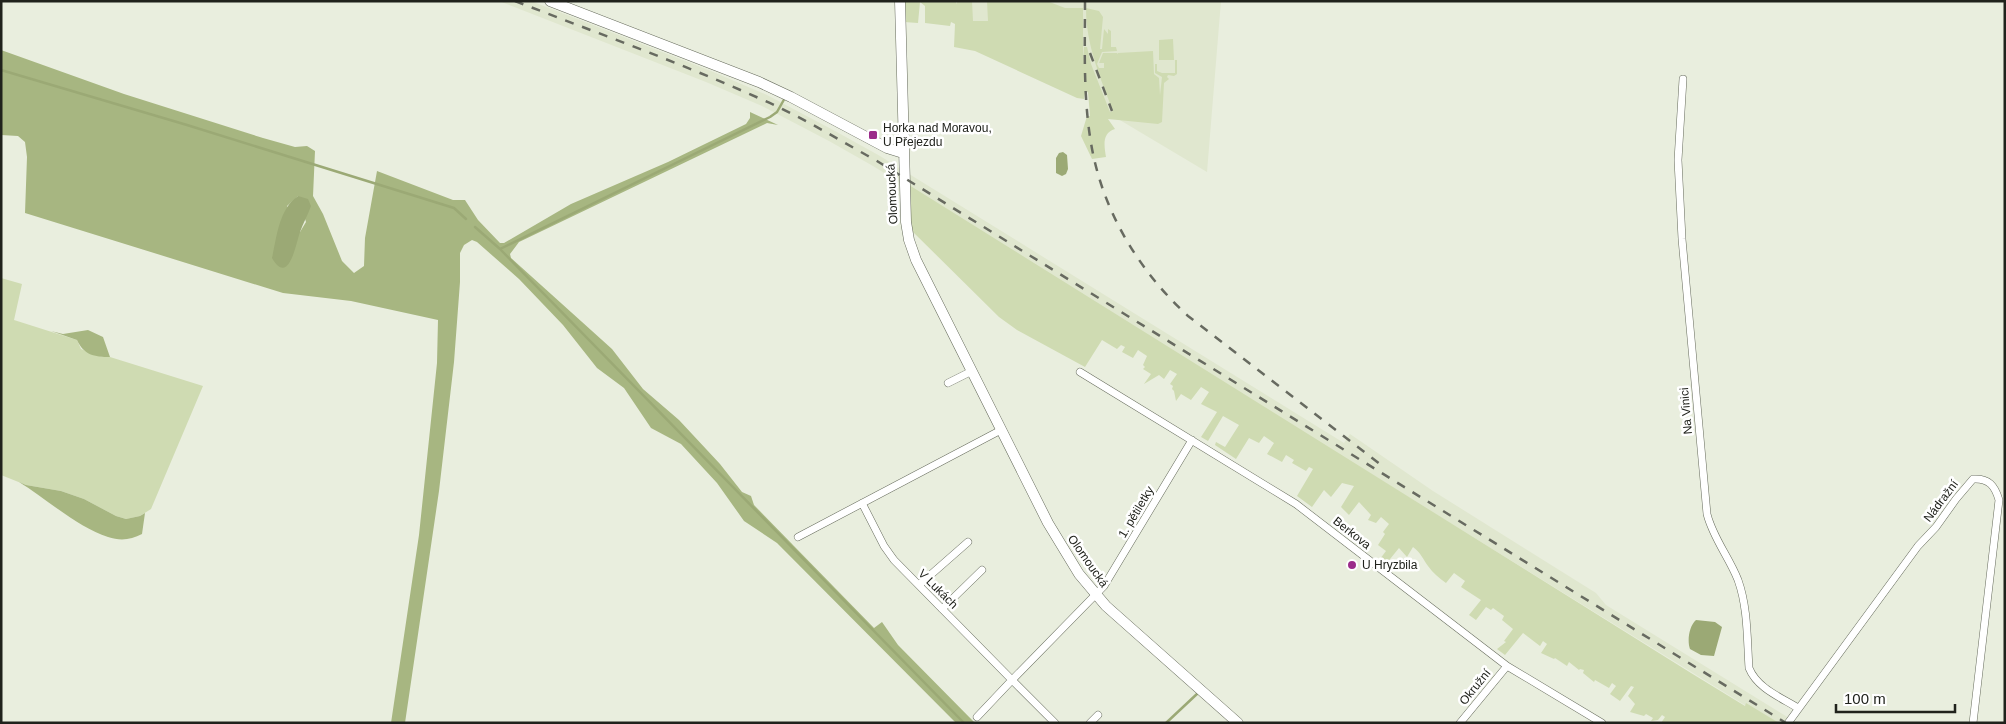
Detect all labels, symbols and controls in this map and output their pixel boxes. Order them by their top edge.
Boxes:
place label: Horka nad Moravou, U Přejezdu [883,121,992,149]
marker: Horka nad Moravou, U Přejezdu [867,129,879,141]
street label: Olomoucká [883,163,901,225]
street label: Na Vinici [1677,387,1695,435]
street label: Nádražní [1921,477,1962,525]
street label: 1. pětiletky [1115,484,1157,540]
street label: Berkova [1330,514,1374,552]
street label: Olomoucká [1065,532,1111,590]
place label: U Hryzbila [1362,558,1418,572]
marker: U Hryzbila [1346,559,1358,571]
street label: V Lukách [915,566,961,612]
street label: Okružní [1456,666,1494,708]
scale bar [1836,682,1955,714]
text: 100 m [1844,690,1886,707]

